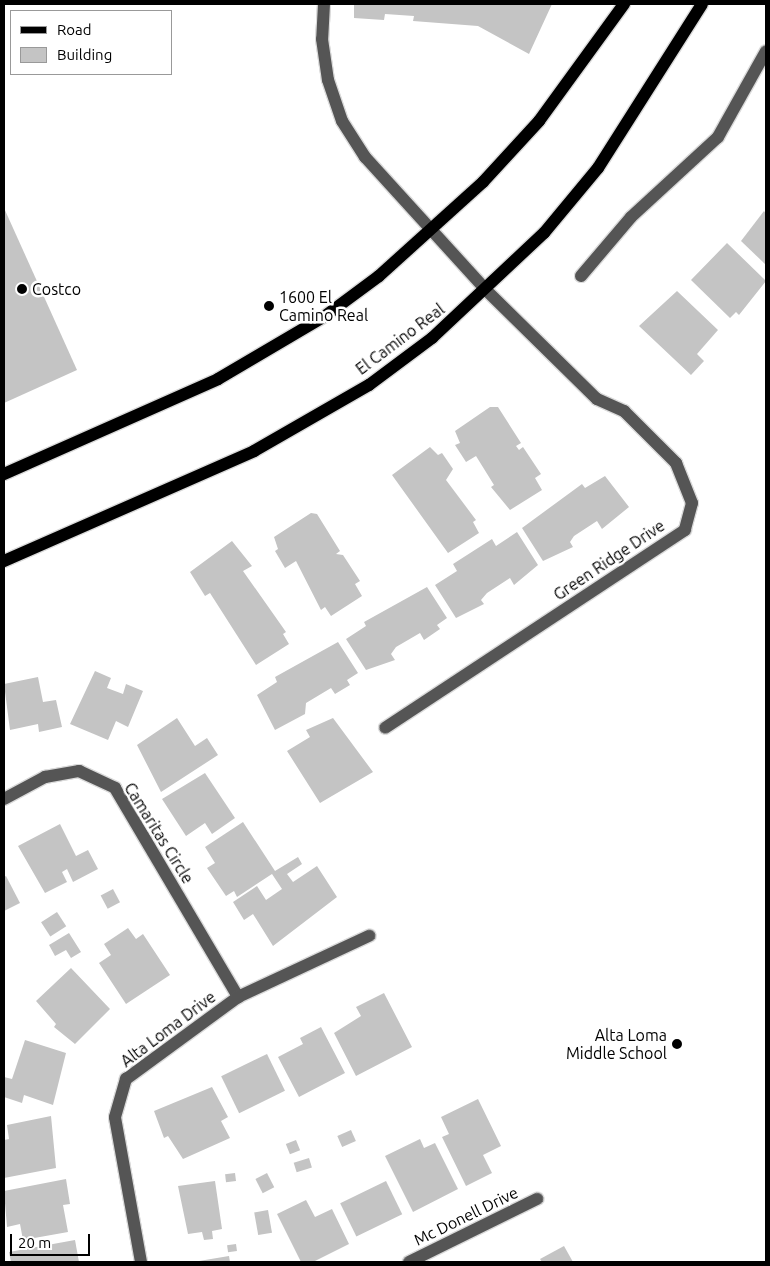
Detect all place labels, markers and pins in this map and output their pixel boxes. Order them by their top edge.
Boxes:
place label: Costco [32,279,81,299]
marker: Costco [16,283,28,295]
place label: 1600 El Camino Real [279,287,368,325]
marker: 1600 El Camino Real [263,300,275,312]
place label: Alta Loma Middle School [566,1025,667,1063]
marker: Alta Loma Middle School [671,1038,683,1050]

